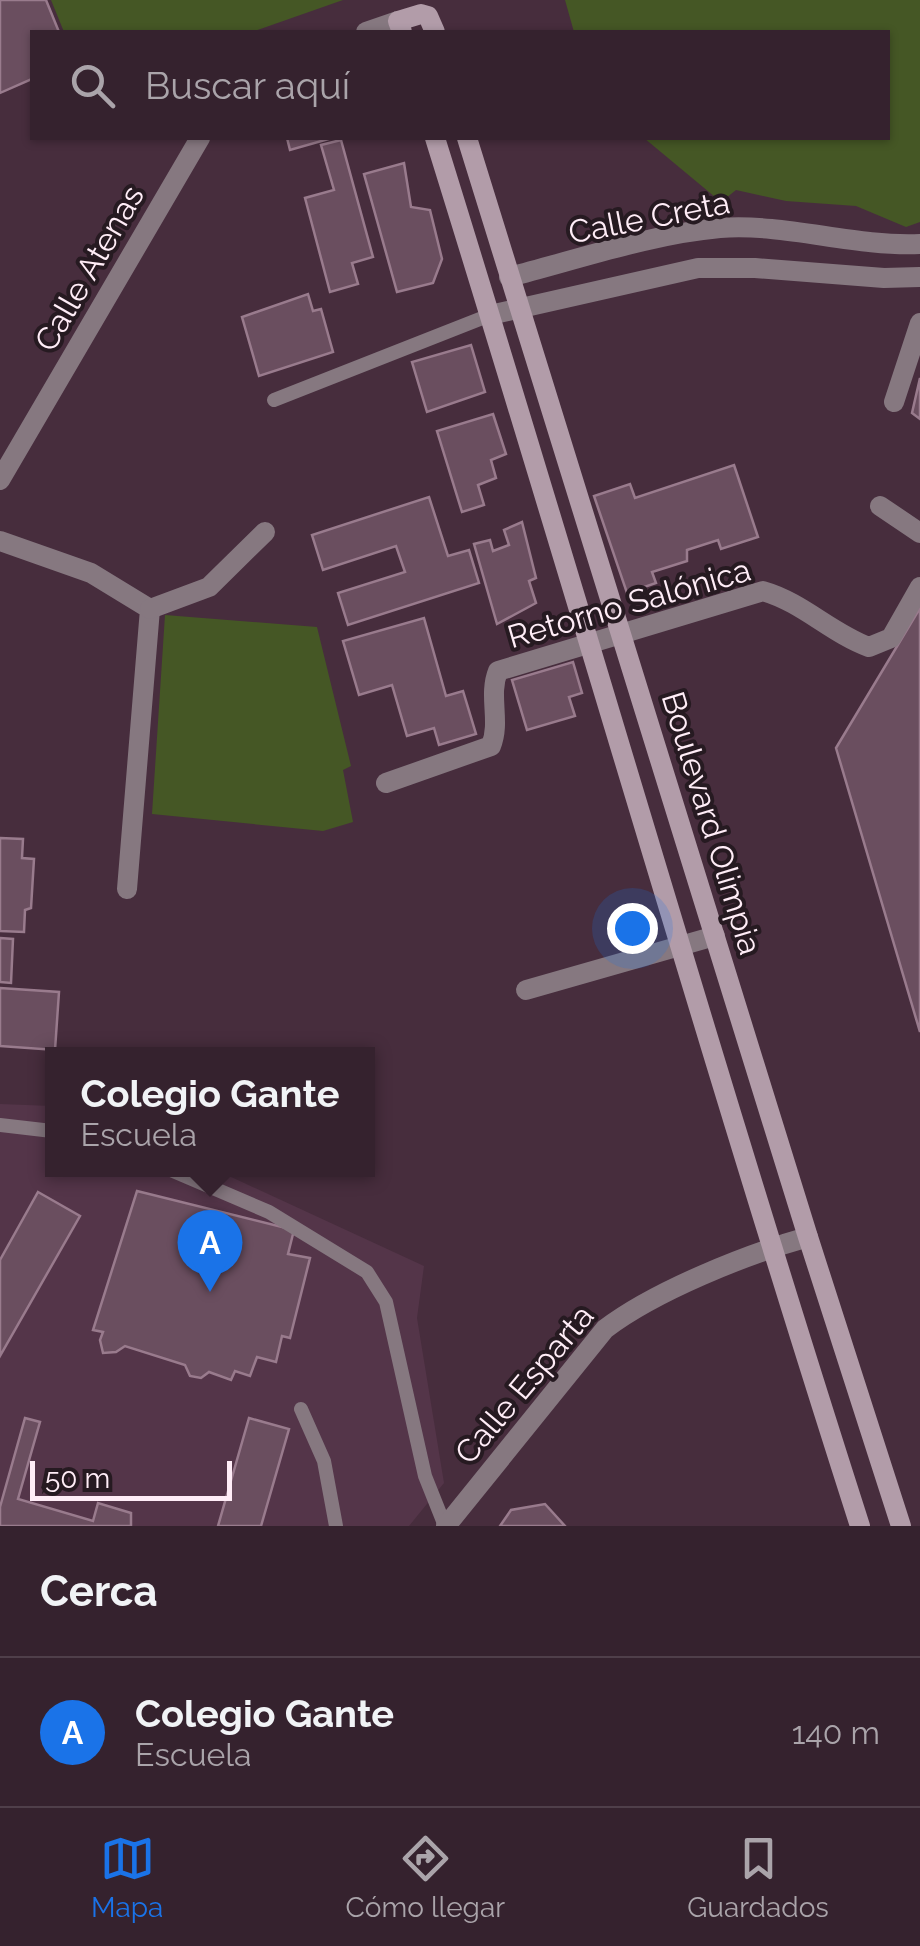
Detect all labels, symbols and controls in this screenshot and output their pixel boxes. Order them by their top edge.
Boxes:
search box [30,30,890,140]
icon: search [65,58,120,113]
text: Buscar aquí [145,63,350,108]
street label: Calle Atenas [27,179,151,357]
street label: Calle Creta [565,183,733,251]
street label: Retorno Salónica [503,551,755,655]
street label: Boulevard Olimpia [654,687,770,959]
your location [607,903,658,954]
popup [45,1047,375,1177]
text: Colegio Gante [80,1071,340,1116]
text: Escuela [80,1116,197,1153]
pin: A [178,1210,242,1292]
street label: Calle Esparta [447,1297,601,1471]
scale bar [30,1456,232,1500]
text: 50 m [45,1462,110,1495]
text: Cerca [40,1567,158,1616]
text: Colegio Gante [135,1691,394,1736]
text: A [62,1714,83,1751]
text: 140 m [792,1714,880,1751]
text: Escuela [135,1736,251,1773]
tab: Mapa [91,1831,163,1924]
tab: Cómo llegar [346,1831,505,1924]
tab: Guardados [687,1831,829,1924]

